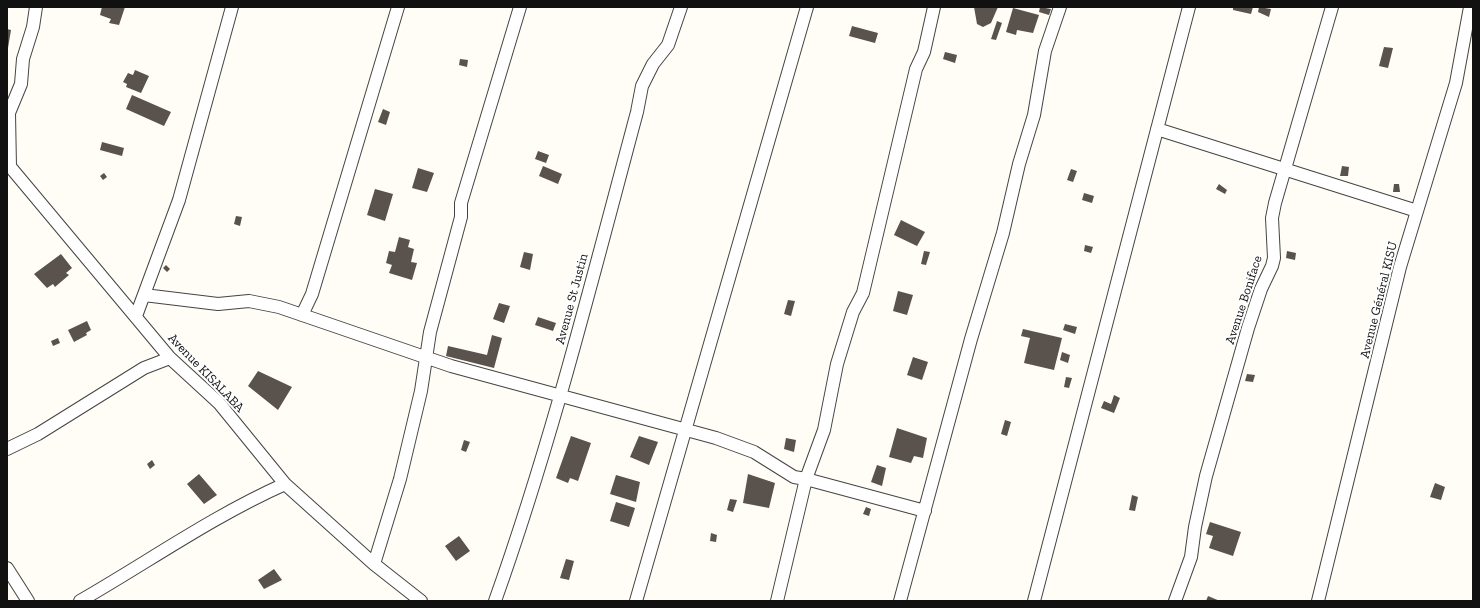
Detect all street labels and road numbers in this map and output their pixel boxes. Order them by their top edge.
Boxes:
street label: Avenue Général KISU [1357,240,1401,360]
street label: Avenue St Justin [552,252,592,346]
street label: Avenue Boniface [1222,254,1266,346]
street label: Avenue KISALABA [165,330,247,416]

